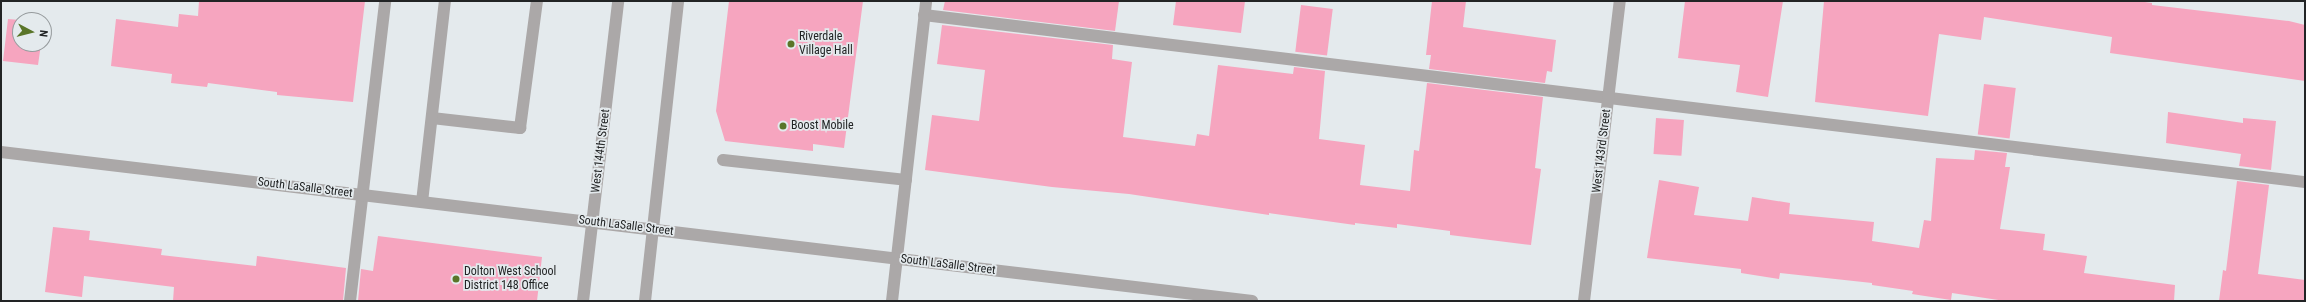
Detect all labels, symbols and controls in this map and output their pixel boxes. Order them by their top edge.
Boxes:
north arrow [12,12,52,52]
text: N [37,29,50,38]
place label: Riverdale Village Hall [799,30,853,58]
marker: Riverdale Village Hall [786,39,796,49]
street label: West 144th Street [589,108,613,194]
street label: West 143rd Street [1590,108,1614,194]
place label: Boost Mobile [791,119,854,133]
marker: Boost Mobile [778,121,788,131]
street label: South LaSalle Street [257,175,353,201]
street label: South LaSalle Street [578,213,674,239]
street label: South LaSalle Street [900,252,996,278]
place label: Dolton West School District 148 Office [464,265,556,293]
marker: Dolton West School District 148 Office [451,274,461,284]

